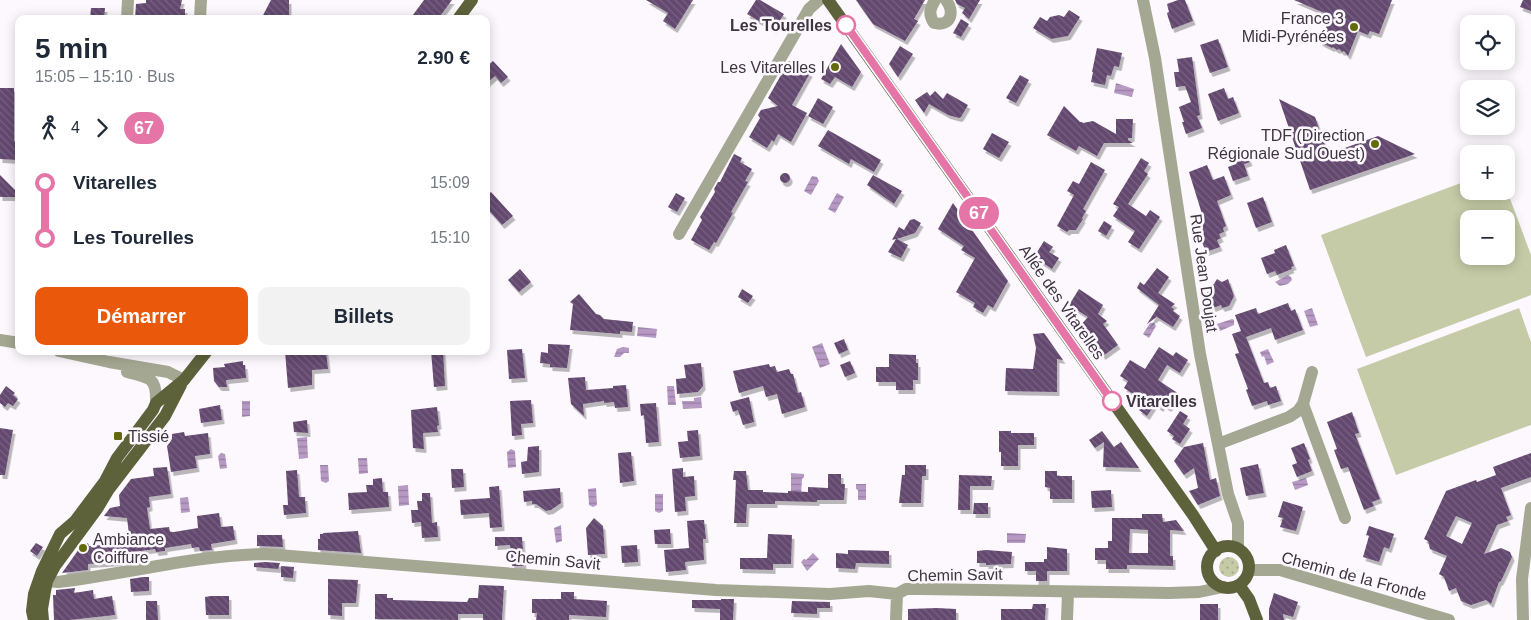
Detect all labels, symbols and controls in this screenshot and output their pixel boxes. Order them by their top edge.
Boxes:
place label: France 3 Midi-Pyrénées [1242,10,1344,45]
marker: Les Tourelles [836,15,856,35]
map controls [1460,15,1515,265]
button: locate [1460,15,1515,70]
place label: Les Tourelles [730,17,832,34]
marker: France 3 Midi-Pyrénées [1348,21,1360,33]
text: 5 min [35,33,108,64]
text: 2.90 € [417,47,470,68]
place label: Les Vitarelles I [720,59,825,76]
marker: Les Vitarelles I [829,61,841,73]
text: 15:05 – 15:10 · Bus [35,68,175,85]
button: layers [1460,80,1515,135]
icon: walk [35,114,63,142]
icon: forward [88,114,116,142]
text: 67 [134,118,154,138]
text: 4 [71,119,80,136]
place label: TDF (Direction Régionale Sud Ouest) [1208,127,1365,162]
marker: TDF (Direction Régionale Sud Ouest) [1369,138,1381,150]
button: + [1460,145,1515,200]
text: Vitarelles [73,172,157,193]
text: 15:09 [430,174,470,191]
line badge: 67 [956,197,1002,229]
text: 67 [969,203,989,223]
button: − [1460,210,1515,265]
street label: Rue Jean Doujat [1187,213,1221,334]
text: Les Tourelles [73,227,194,248]
text: 15:10 [430,229,470,246]
street label: Allée des Vitarelles [1016,242,1108,362]
button: Démarrer [35,287,248,345]
button: Billets [258,287,470,345]
marker: Vitarelles [1102,391,1122,411]
place label: Vitarelles [1126,393,1197,410]
place label: Tissié [128,428,169,445]
marker: Tissié [112,430,124,442]
place label: Ambiance Coiffure [93,531,164,566]
marker: Ambiance Coiffure [77,542,89,554]
street label: Chemin Savit [505,547,602,573]
street label: Chemin de la Fronde [1280,548,1428,604]
street label: Chemin Savit [907,566,1003,584]

